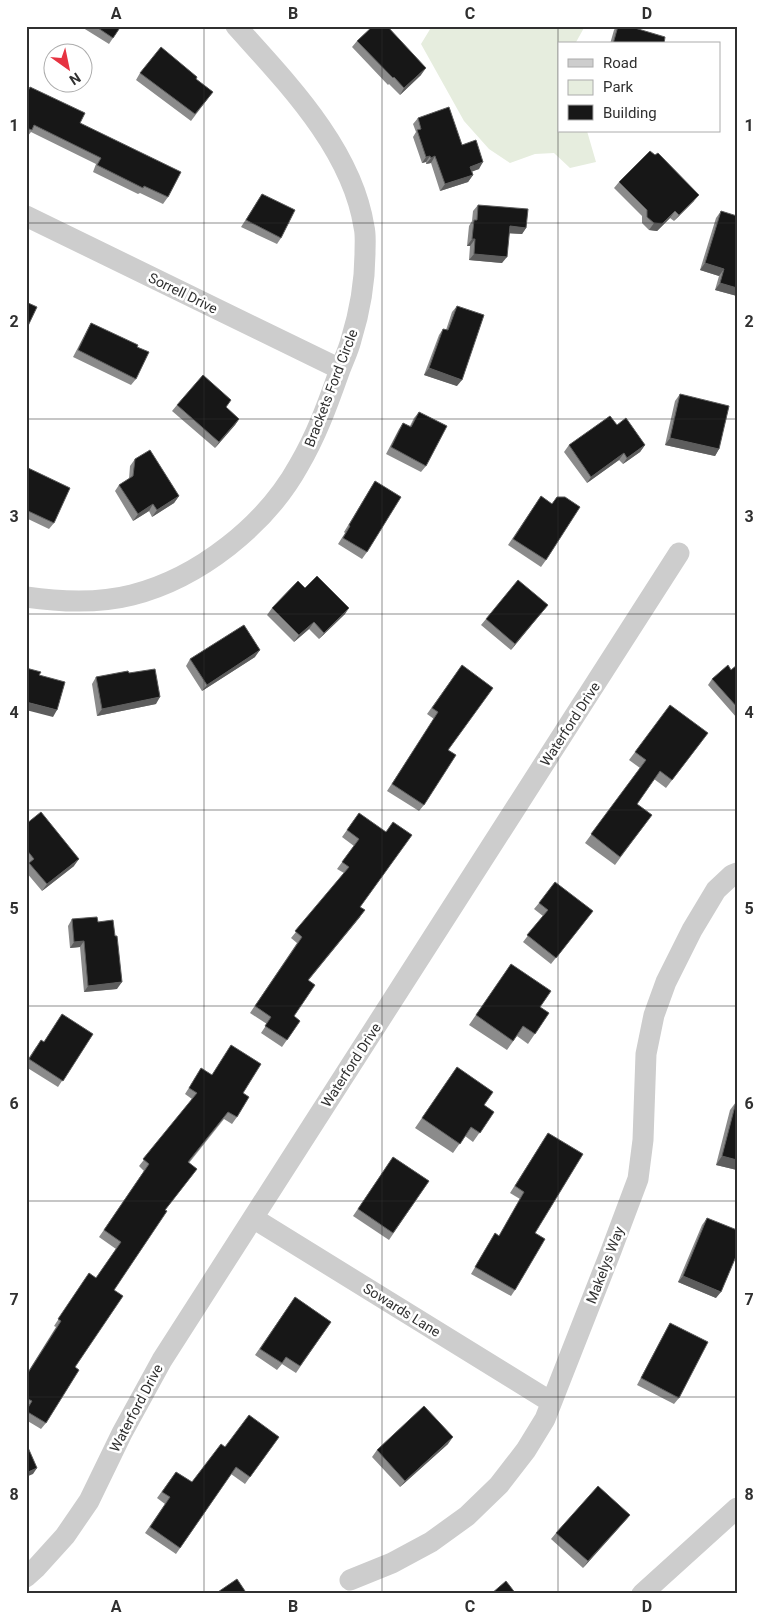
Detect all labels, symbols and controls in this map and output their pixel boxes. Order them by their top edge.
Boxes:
text: A [111,4,122,23]
text: B [288,4,298,23]
text: C [465,4,475,23]
text: D [642,4,652,23]
north arrow [42,42,92,92]
legend [558,42,720,132]
text: Road [603,54,637,72]
text: N [67,69,84,88]
text: Park [603,78,634,96]
text: Building [603,104,657,122]
text: 1 [9,116,19,135]
text: 1 [744,116,754,135]
street label: Sorrell Drive [146,269,220,317]
text: 2 [9,312,19,331]
text: 2 [744,312,754,331]
street label: Brackets Ford Circle [301,327,361,449]
text: 3 [9,507,19,526]
text: 3 [744,507,754,526]
street label: Waterford Drive [537,679,603,769]
text: 4 [9,703,19,722]
text: 4 [744,703,754,722]
text: 5 [9,899,19,918]
text: 5 [744,899,754,918]
street label: Waterford Drive [318,1020,384,1110]
text: 6 [9,1094,19,1113]
text: 6 [744,1094,754,1113]
street label: Makelys Way [583,1224,627,1306]
street label: Sowards Lane [360,1280,444,1340]
text: 7 [9,1290,19,1309]
text: 7 [744,1290,754,1309]
street label: Waterford Drive [106,1361,166,1455]
text: 8 [9,1485,19,1504]
text: 8 [744,1485,754,1504]
text: A [111,1597,122,1616]
text: B [288,1597,298,1616]
text: C [465,1597,475,1616]
text: D [642,1597,652,1616]

